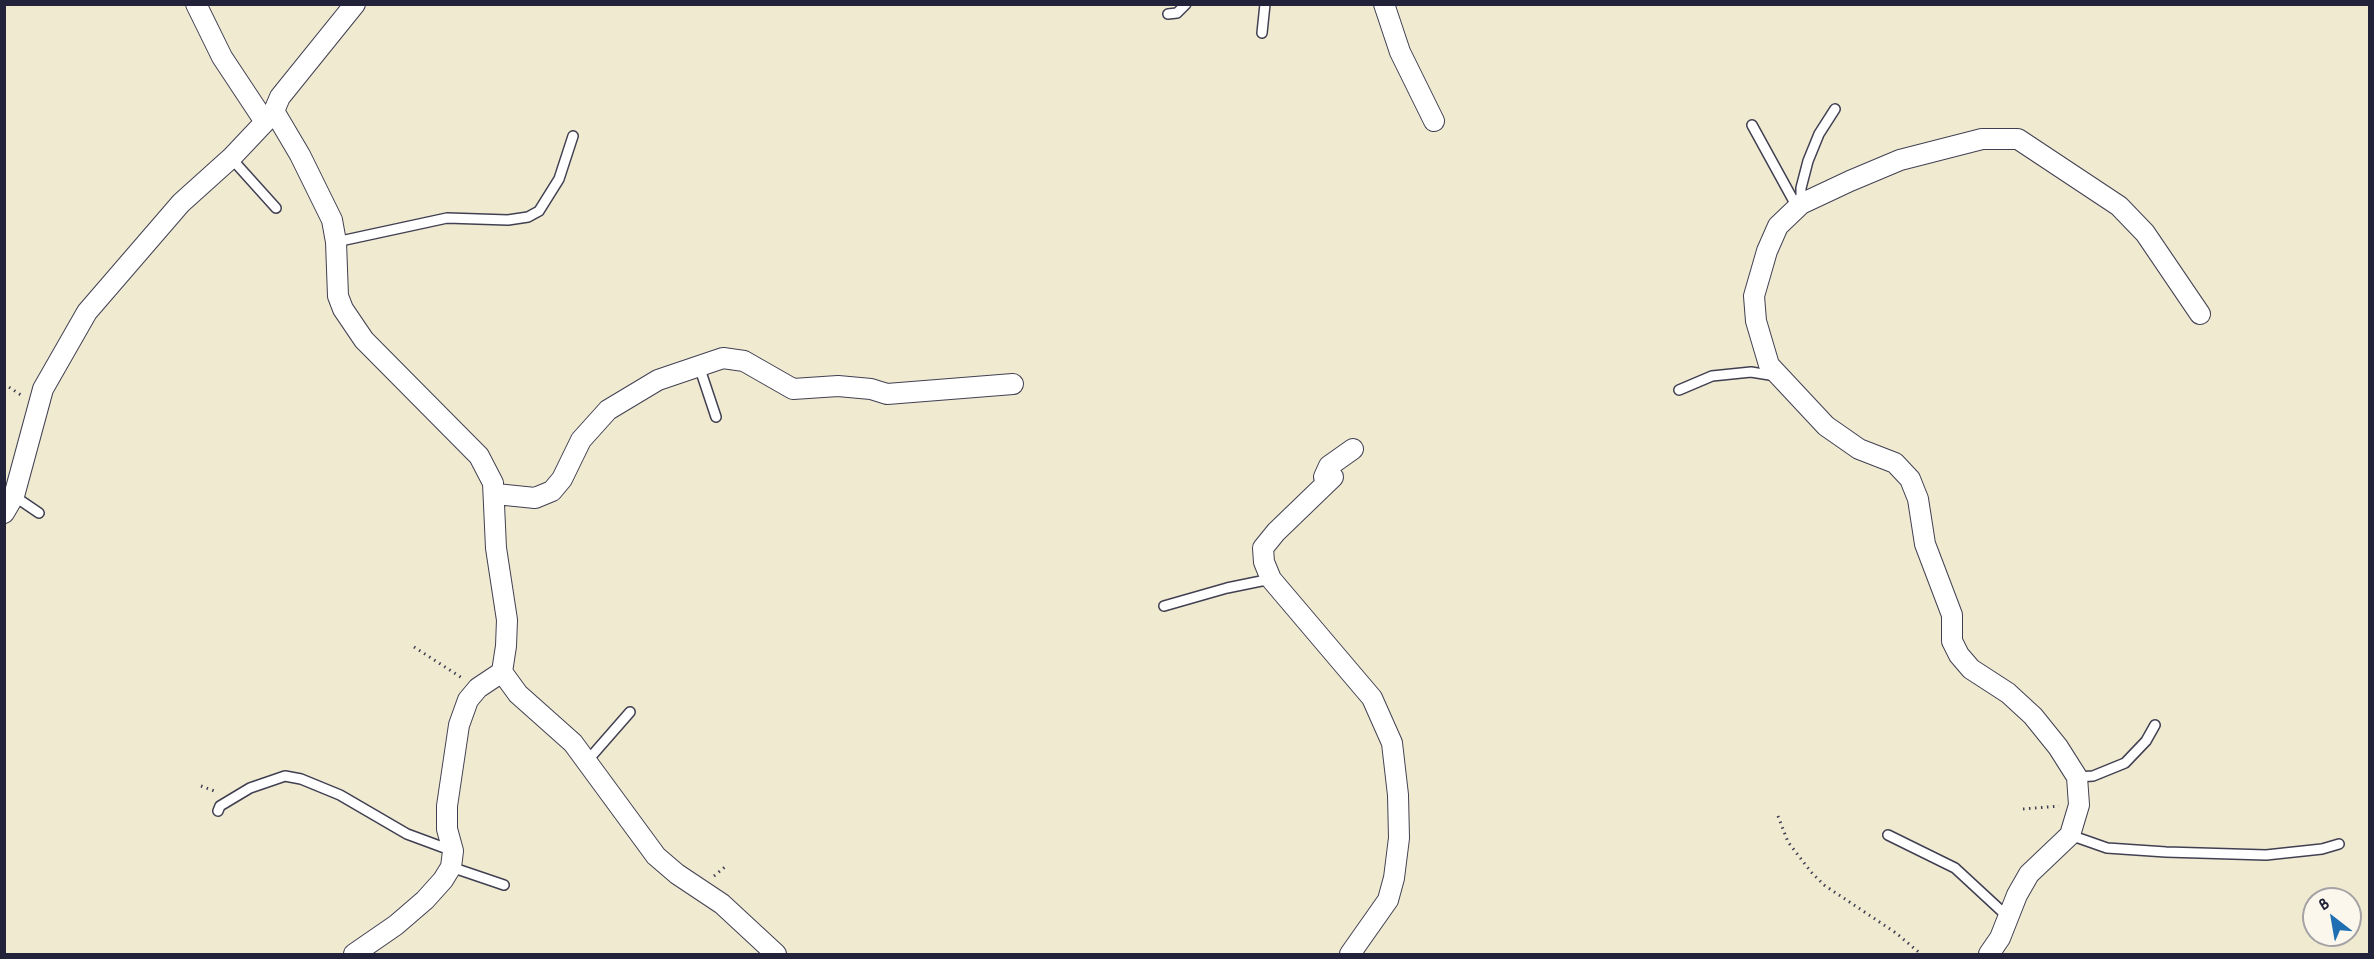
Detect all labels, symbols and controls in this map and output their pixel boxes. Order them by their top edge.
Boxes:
north arrow [2302,887,2362,947]
text: B [2315,892,2333,915]

